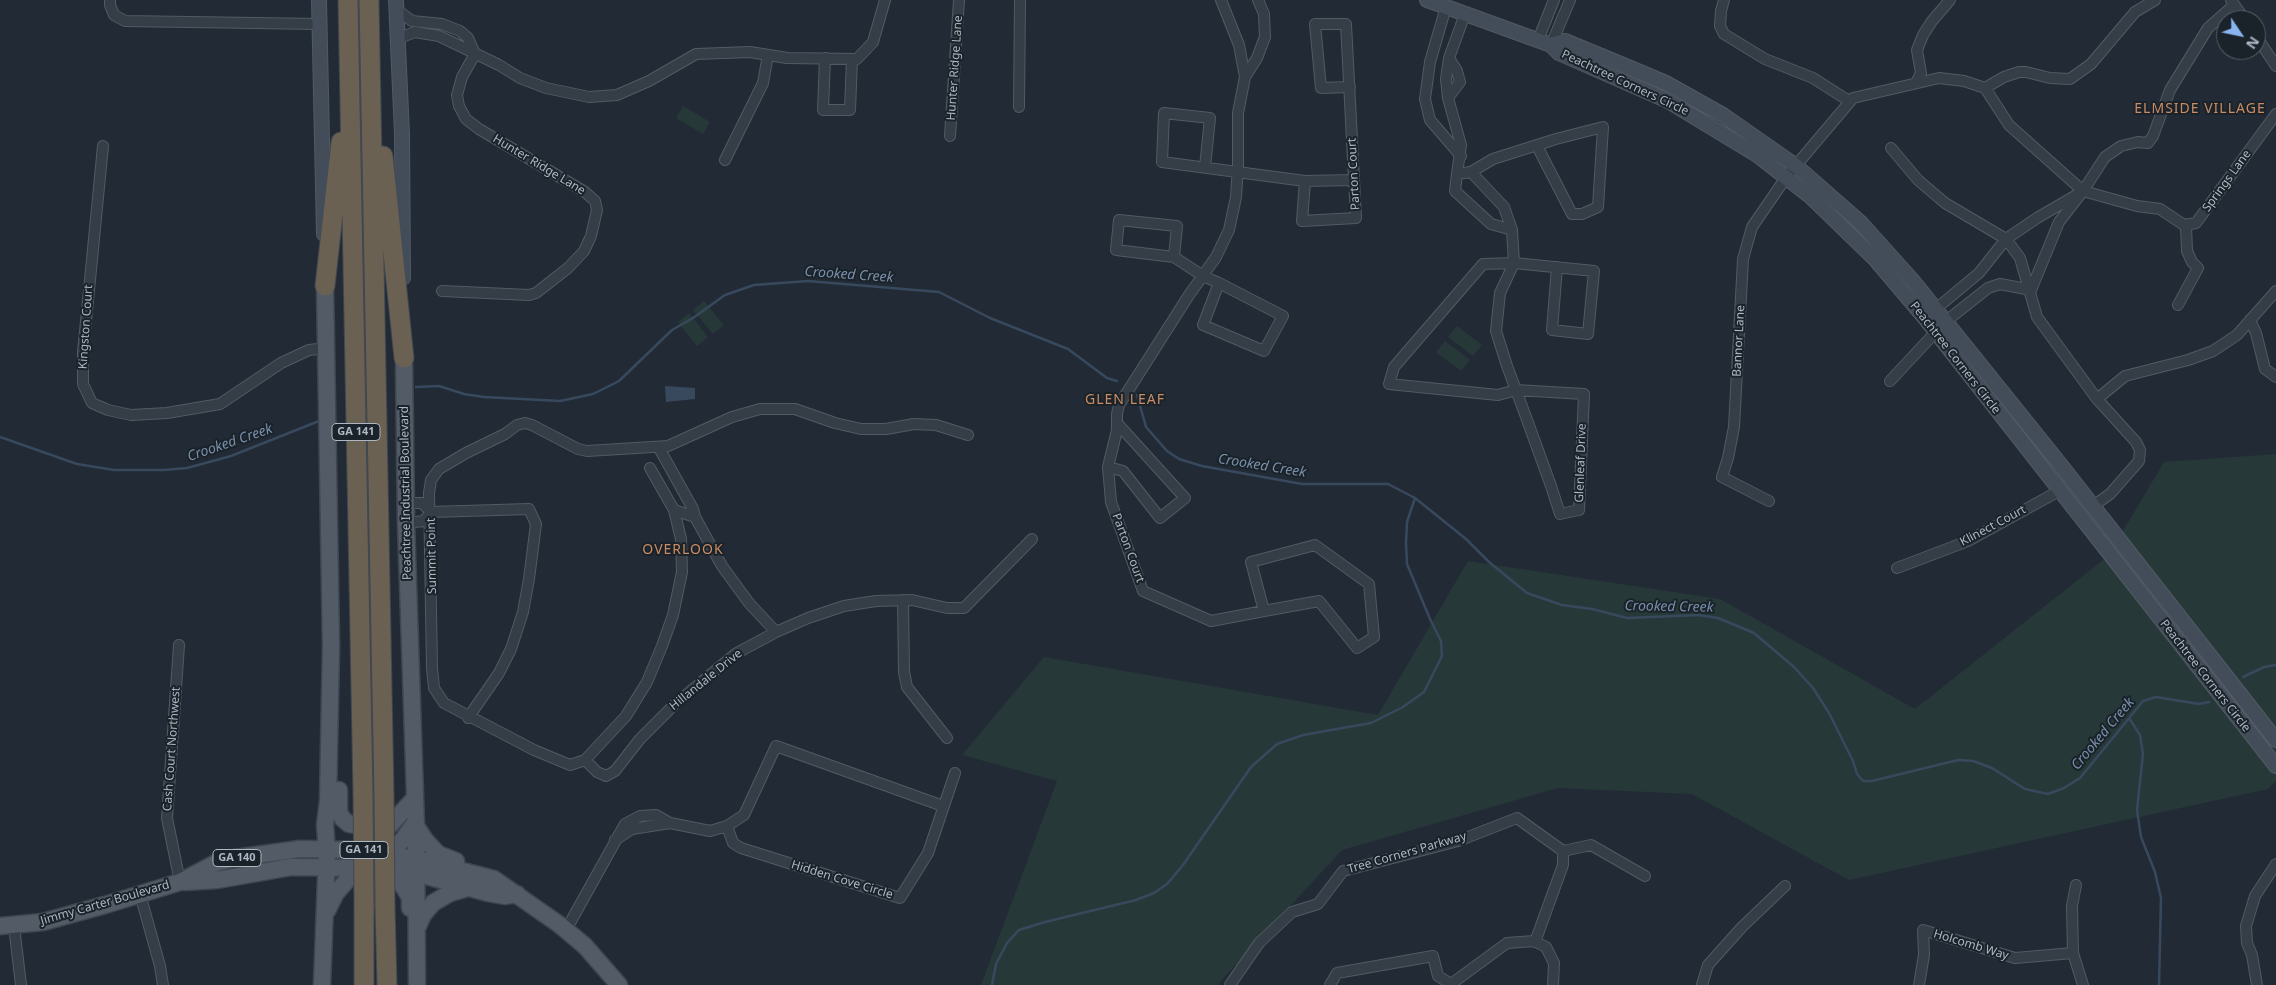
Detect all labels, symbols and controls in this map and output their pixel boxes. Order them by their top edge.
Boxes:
north arrow [2216,10,2266,60]
street label: Hunter Ridge Lane [944,15,966,121]
text: N [2242,33,2264,53]
street label: Peachtree Corners Circle [1559,47,1691,119]
district label: ELMSIDE VILLAGE [2132,101,2268,117]
street label: Hunter Ridge Lane [490,132,588,198]
street label: Parton Court [1345,137,1363,211]
street label: Springs Lane [2200,147,2254,215]
water label: Crooked Creek [804,264,894,286]
street label: Kingston Court [76,284,96,370]
street label: Peachtree Corners Circle [1907,299,2003,417]
street label: Bannor Lane [1730,305,1748,377]
district label: GLEN LEAF [1084,392,1166,408]
street label: Peachtree Industrial Boulevard [397,406,415,580]
water label: Crooked Creek [185,421,275,465]
street label: Glenleaf Drive [1572,423,1590,503]
road number: GA 141 [332,424,380,441]
water label: Crooked Creek [1217,451,1307,481]
street label: Klinect Court [1958,503,2028,549]
street label: Parton Court [1109,511,1147,585]
street label: Summit Point [424,518,440,594]
district label: OVERLOOK [641,542,725,558]
water label: Crooked Creek [1624,598,1714,616]
street label: Peachtree Corners Circle [2157,617,2253,735]
street label: Hillandale Drive [667,646,745,714]
street label: Cash Court Northwest [160,686,184,812]
water label: Crooked Creek [2068,694,2138,774]
street label: Tree Corners Parkway [1346,829,1468,877]
road number: GA 141 [340,842,388,858]
road number: GA 140 [213,850,261,866]
street label: Hidden Cove Circle [789,858,895,902]
street label: Jimmy Carter Boulevard [39,878,171,928]
street label: Holcomb Way [1932,927,2010,963]

